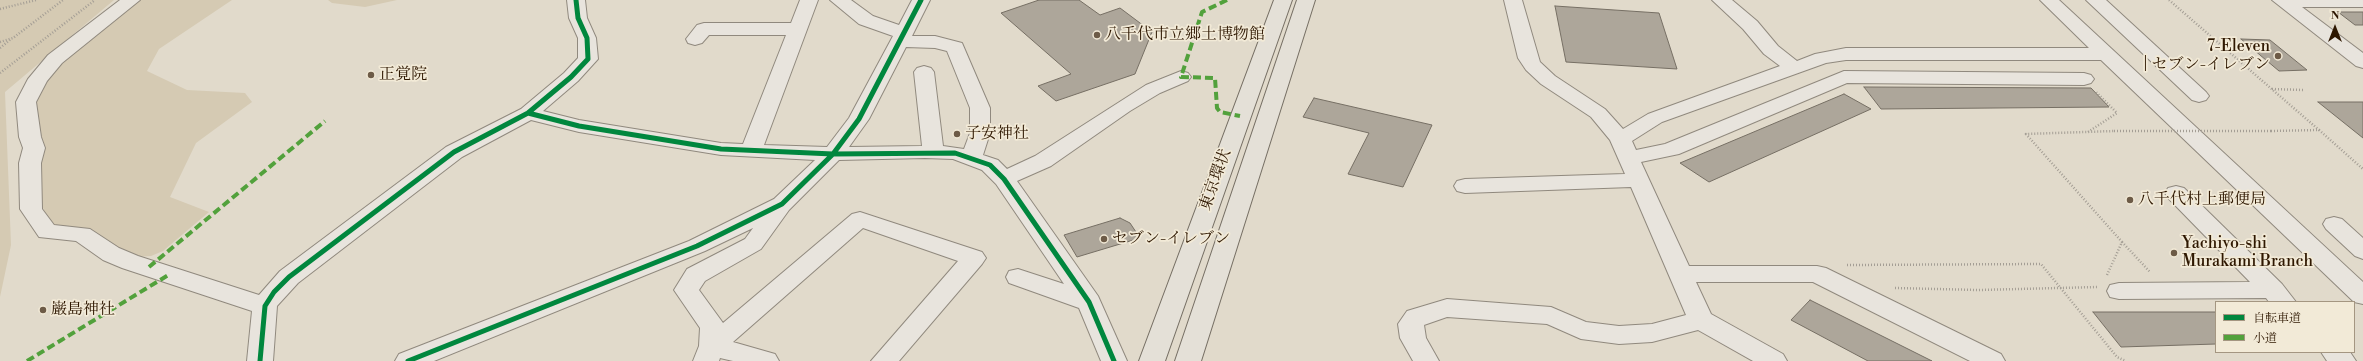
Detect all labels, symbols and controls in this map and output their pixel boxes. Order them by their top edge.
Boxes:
north arrow [2315,8,2355,48]
text: N [2331,9,2339,23]
place label: 八千代市立郷土博物館 [1105,25,1265,45]
marker: 八千代市立郷土博物館 [1092,30,1102,40]
place label: 7-Eleven | セブン-イレブン [2143,37,2270,75]
marker: 7-Eleven | セブン-イレブン [2273,51,2283,61]
place label: 正覚院 [379,65,427,85]
marker: 正覚院 [366,70,376,80]
place label: 子安神社 [965,124,1029,144]
marker: 子安神社 [952,129,962,139]
street label: 東京環状 [1196,147,1236,213]
place label: 八千代村上郵便局 [2138,190,2266,210]
marker: 八千代村上郵便局 [2125,195,2135,205]
place label: セブン-イレブン [1112,229,1230,249]
marker: セブン-イレブン [1099,234,1109,244]
place label: Yachiyo-shi Murakami Branch [2182,234,2313,272]
marker: Yachiyo-shi Murakami Branch [2169,248,2179,258]
place label: 巌島神社 [51,300,115,320]
legend [2215,301,2355,353]
marker: 巌島神社 [38,305,48,315]
text: 自転車道 [2253,311,2301,326]
text: 小道 [2253,331,2277,346]

